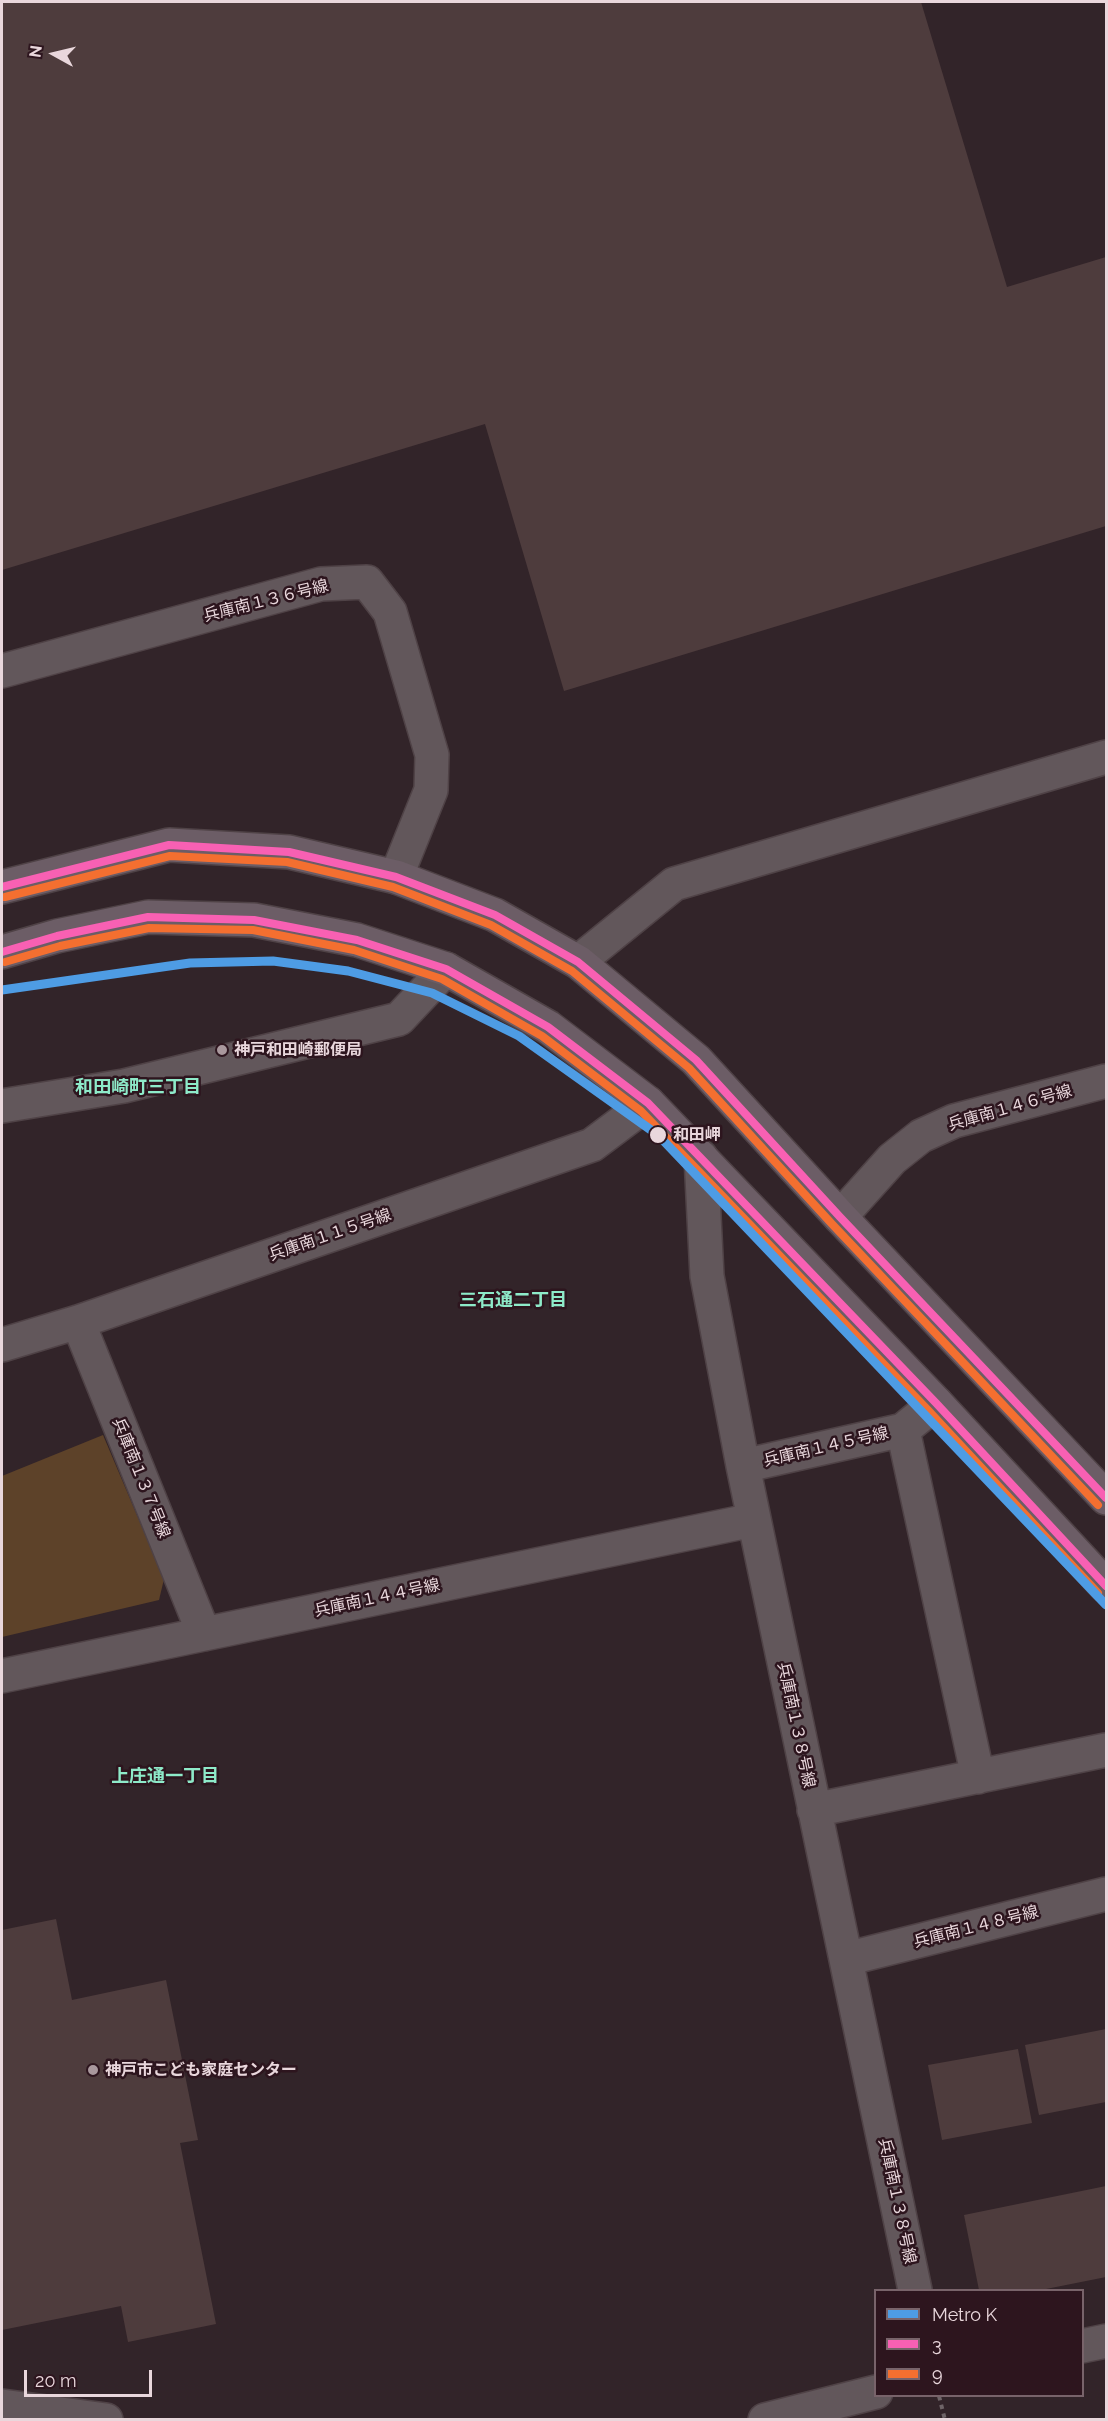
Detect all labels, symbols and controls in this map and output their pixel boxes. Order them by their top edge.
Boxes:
north arrow [24,24,84,84]
text: N [25,44,46,59]
street label: 兵庫南１３６号線 [202,576,330,626]
place label: 神戸和田崎郵便局 [234,1040,362,1060]
marker: 神戸和田崎郵便局 [215,1043,229,1057]
district label: 和田崎町三丁目 [75,1077,201,1099]
street label: 兵庫南１４６号線 [946,1081,1074,1135]
marker: 和田岬 [648,1125,668,1145]
place label: 和田岬 [673,1125,721,1145]
street label: 兵庫南１１５号線 [266,1205,394,1265]
district label: 三石通二丁目 [459,1290,567,1312]
street label: 兵庫南１３７号線 [108,1415,174,1541]
street label: 兵庫南１４５号線 [761,1423,891,1471]
street label: 兵庫南１４４号線 [312,1575,442,1621]
street label: 兵庫南１３８号線 [773,1660,819,1790]
district label: 上庄通一丁目 [111,1766,219,1788]
street label: 兵庫南１４８号線 [912,1902,1040,1952]
place label: 神戸市こども家庭センター [105,2060,297,2080]
marker: 神戸市こども家庭センター [86,2063,100,2077]
street label: 兵庫南１３８号線 [874,2136,920,2266]
legend [874,2289,1084,2397]
text: Metro K [932,2304,997,2325]
text: 3 [932,2334,942,2355]
scale bar [27,2358,154,2396]
text: 9 [932,2364,943,2385]
text: 20 m [35,2370,77,2391]

